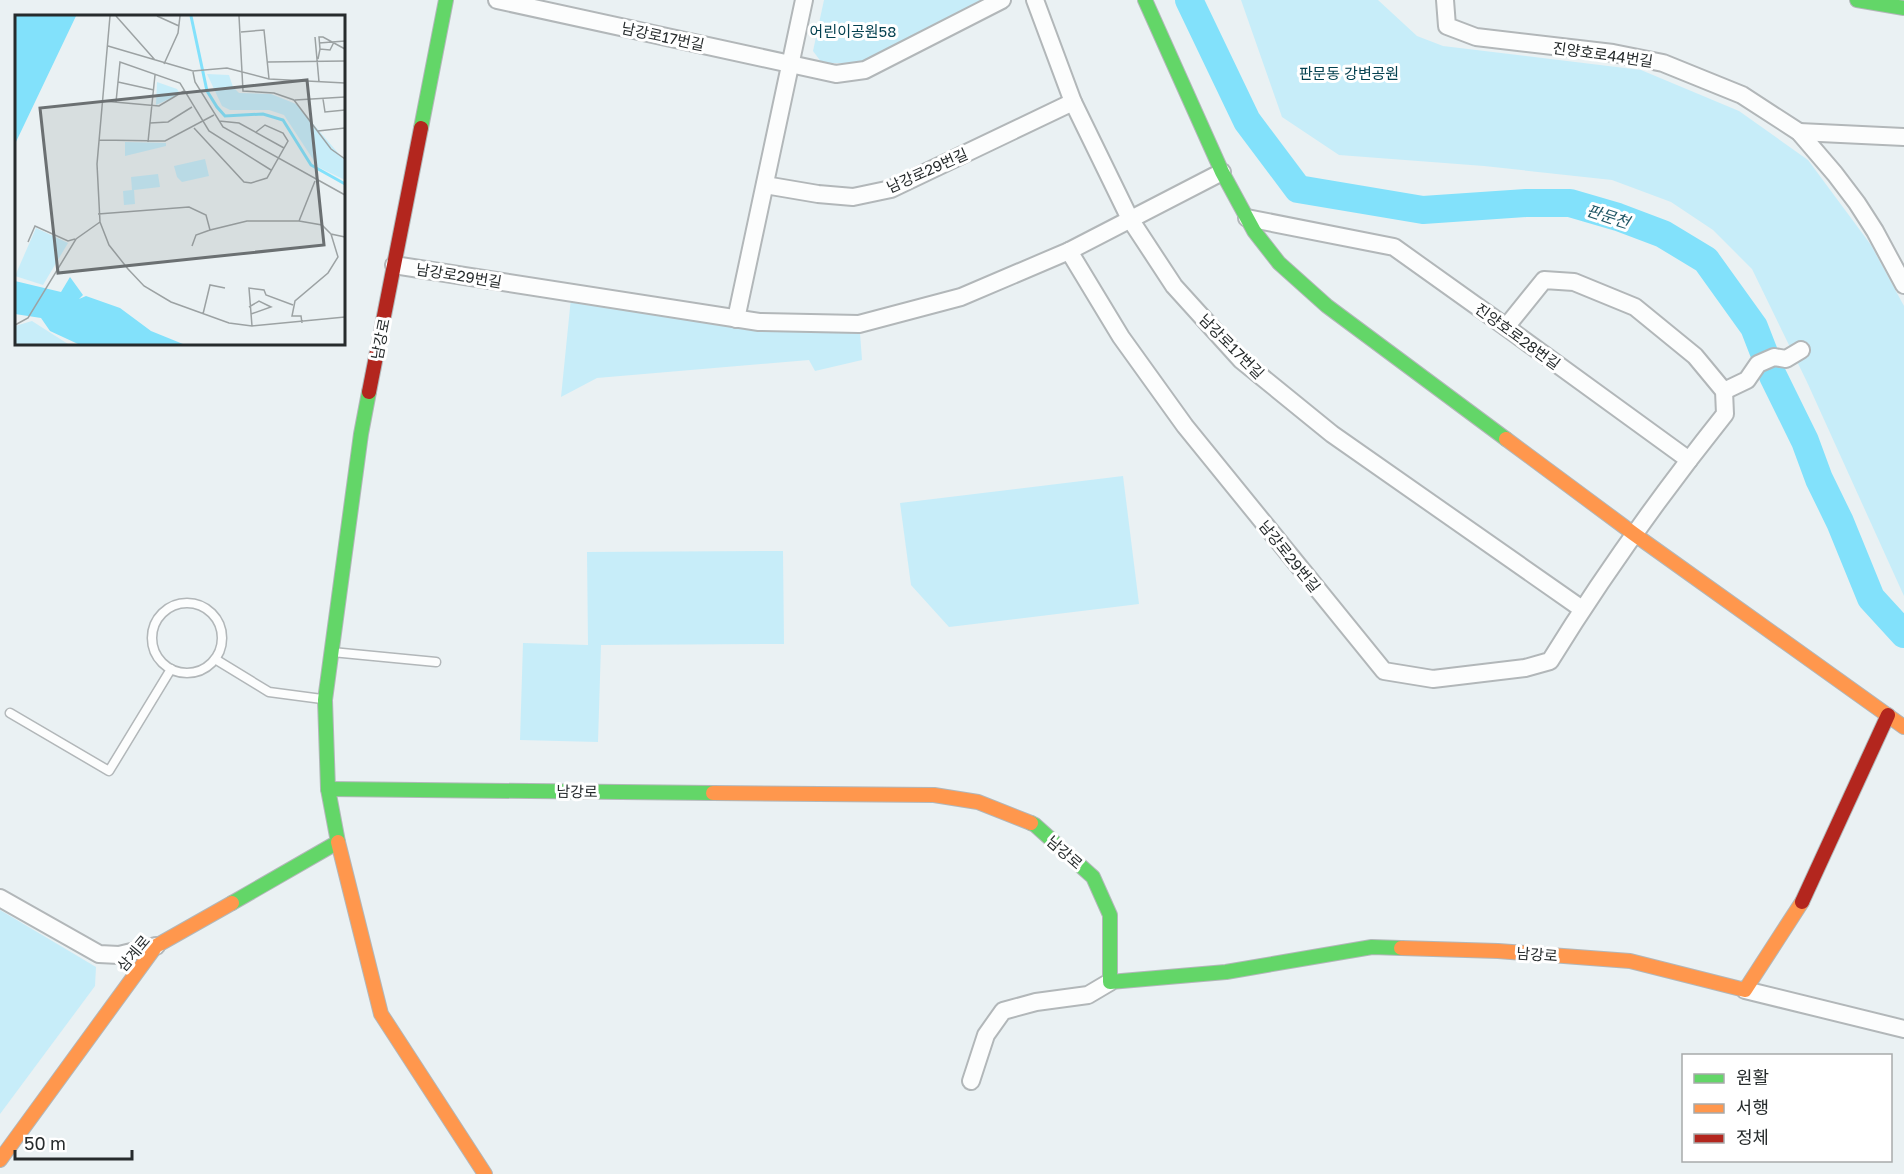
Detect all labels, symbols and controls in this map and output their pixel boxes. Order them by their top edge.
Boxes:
inset map [15,15,345,345]
street label: 남강로17번길 [620,18,706,54]
park label: 어린이공원58 [810,22,896,40]
street label: 진양호로44번길 [1552,38,1654,70]
park label: 판문동 강변공원 [1299,64,1399,82]
street label: 남강로29번길 [884,144,970,196]
water label: 판문천 [1584,200,1634,233]
street label: 남강로29번길 [415,259,503,291]
street label: 진양호로28번길 [1472,299,1564,373]
street label: 남강로17번길 [1196,310,1268,382]
street label: 남강로 [367,317,393,361]
street label: 남강로29번길 [1256,517,1324,595]
street label: 남강로 [556,782,598,800]
street label: 남강로 [1043,832,1087,872]
street label: 삼계로 [113,931,153,975]
street label: 남강로 [1516,944,1558,964]
legend [1682,1054,1892,1162]
text: 원활 [1736,1066,1769,1088]
text: 서행 [1736,1096,1769,1118]
scale bar [15,1123,132,1161]
text: 정체 [1736,1126,1769,1148]
text: 50 m [24,1132,66,1154]

